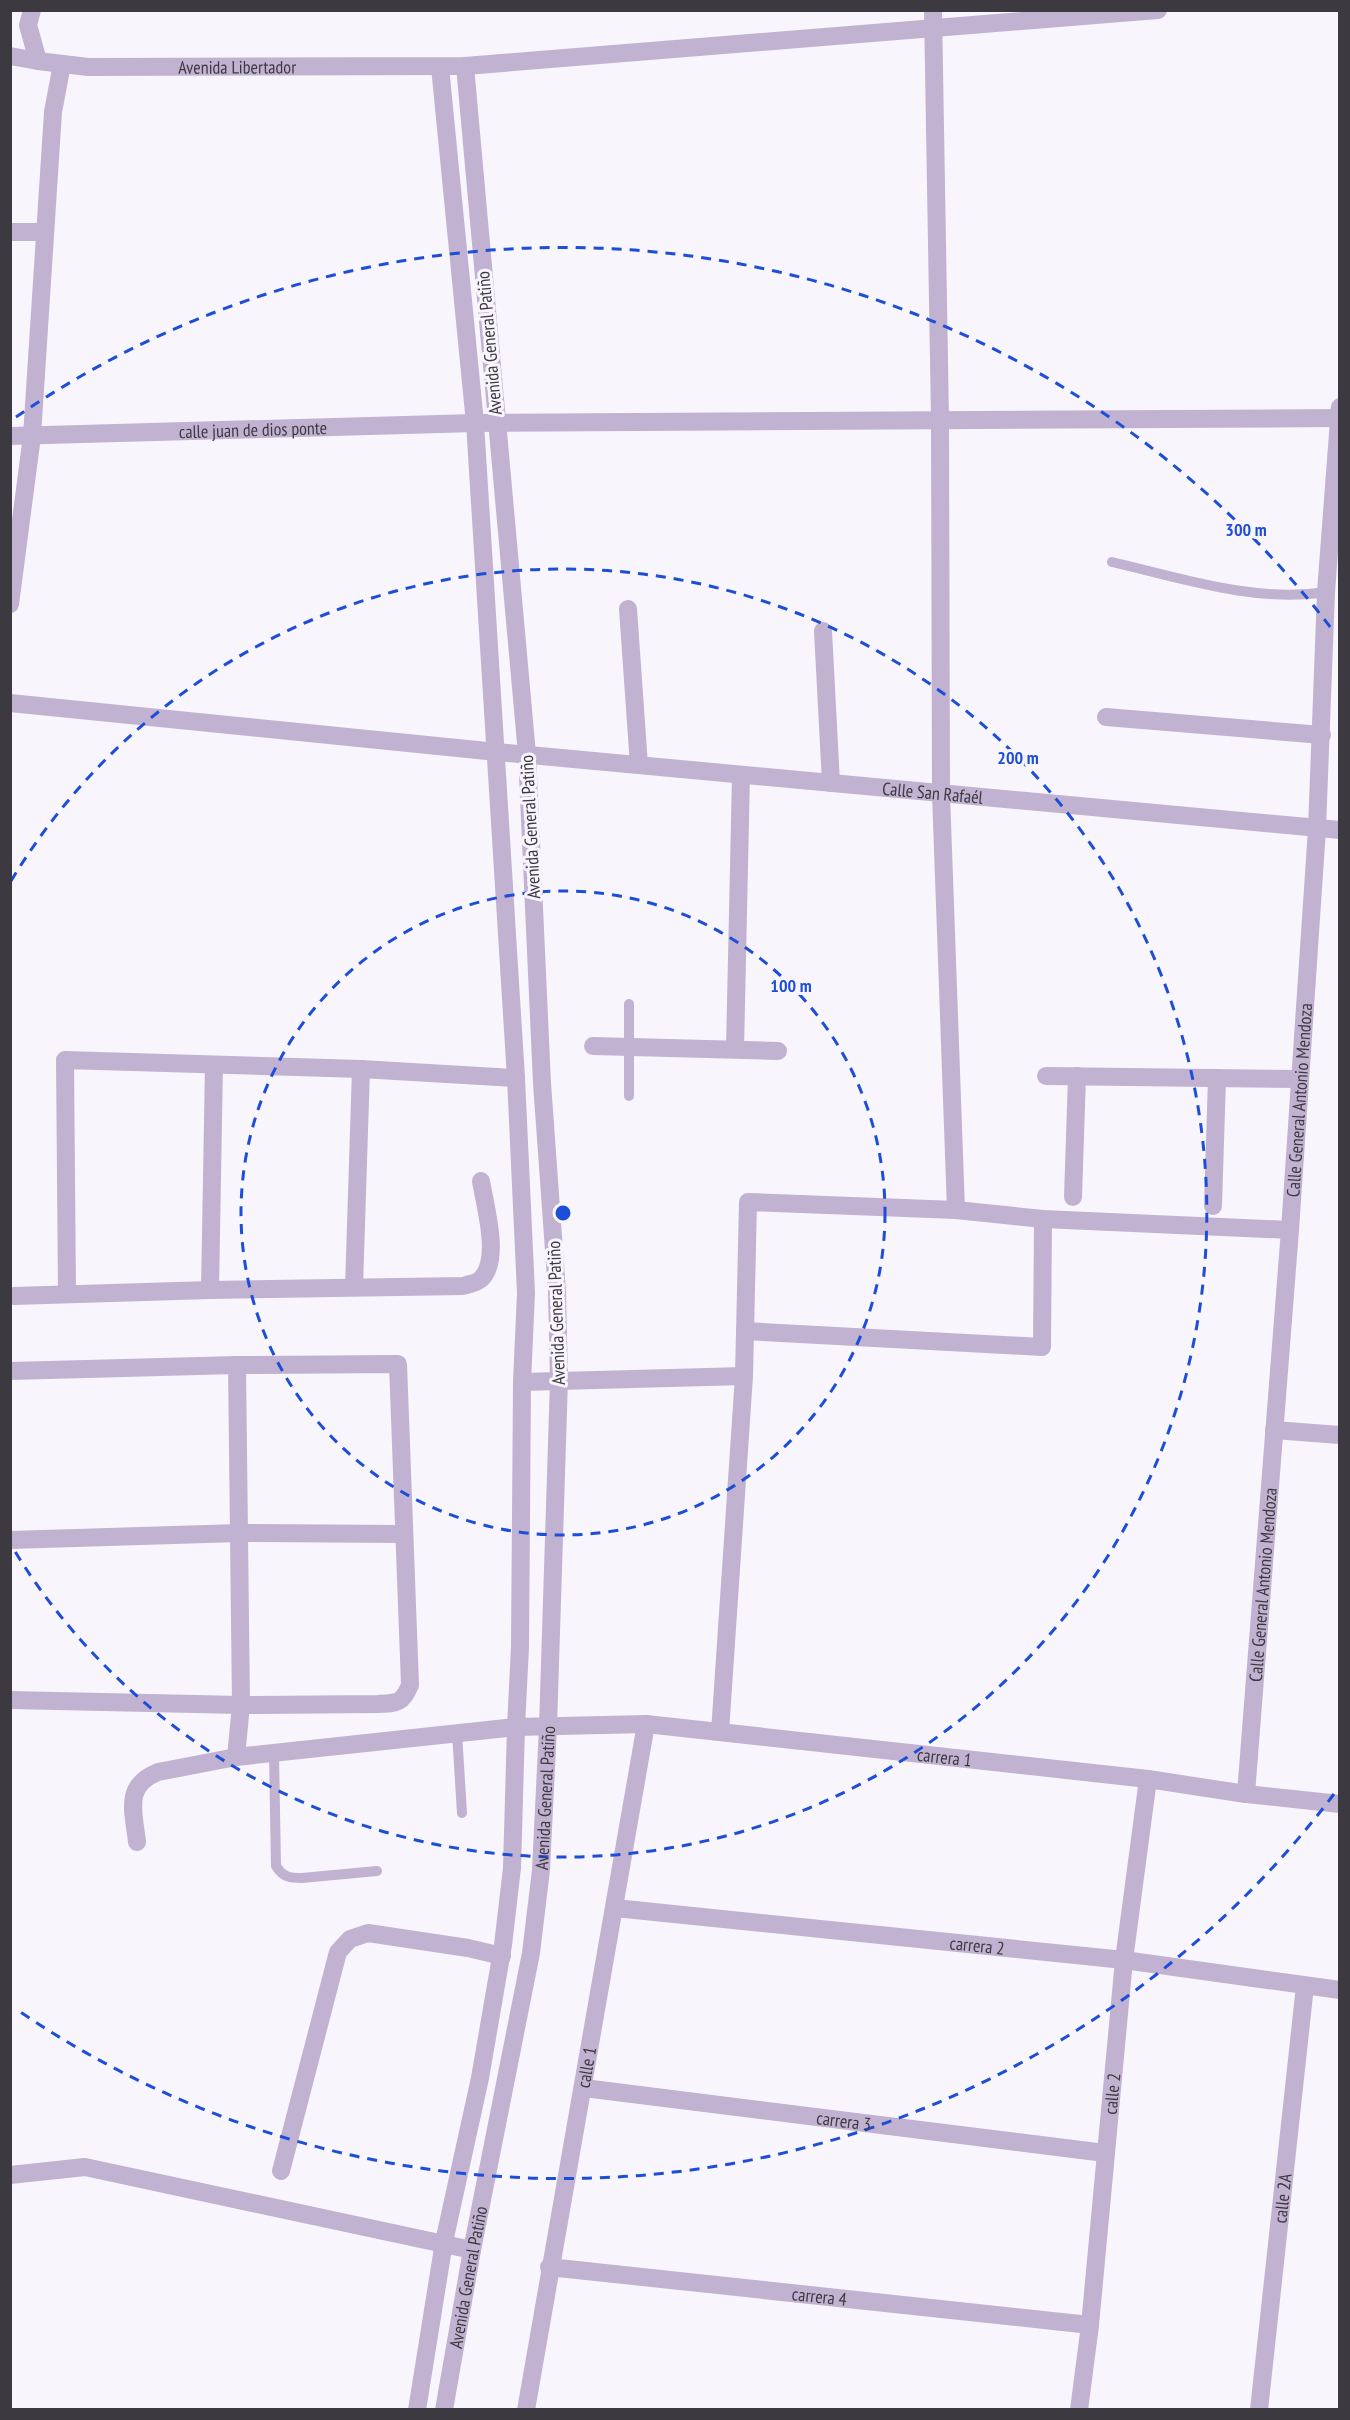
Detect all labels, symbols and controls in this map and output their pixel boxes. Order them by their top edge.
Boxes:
street label: Avenida Libertador [178,55,296,78]
street label: Avenida General Patiño [471,270,507,416]
street label: calle juan de dios ponte [179,416,327,443]
text: 300 m [1225,518,1267,541]
text: 200 m [997,746,1039,769]
street label: Avenida General Patiño [515,754,545,900]
street label: Calle San Rafaél [881,776,985,808]
text: 100 m [770,974,812,997]
street label: Calle General Antonio Mendoza [1281,1002,1317,1198]
centre of rings [553,1203,573,1223]
street label: Avenida General Patiño [542,1240,570,1385]
street label: Calle General Antonio Mendoza [1243,1487,1281,1682]
street label: Avenida General Patiño [530,1725,560,1871]
street label: carrera 1 [916,1742,973,1771]
street label: carrera 2 [949,1931,1006,1959]
street label: calle 1 [571,2045,601,2090]
street label: calle 2 [1098,2072,1125,2115]
street label: carrera 3 [815,2106,873,2135]
street label: calle 2A [1268,2172,1296,2224]
street label: Avenida General Patiño [444,2204,492,2350]
street label: carrera 4 [791,2282,848,2310]

